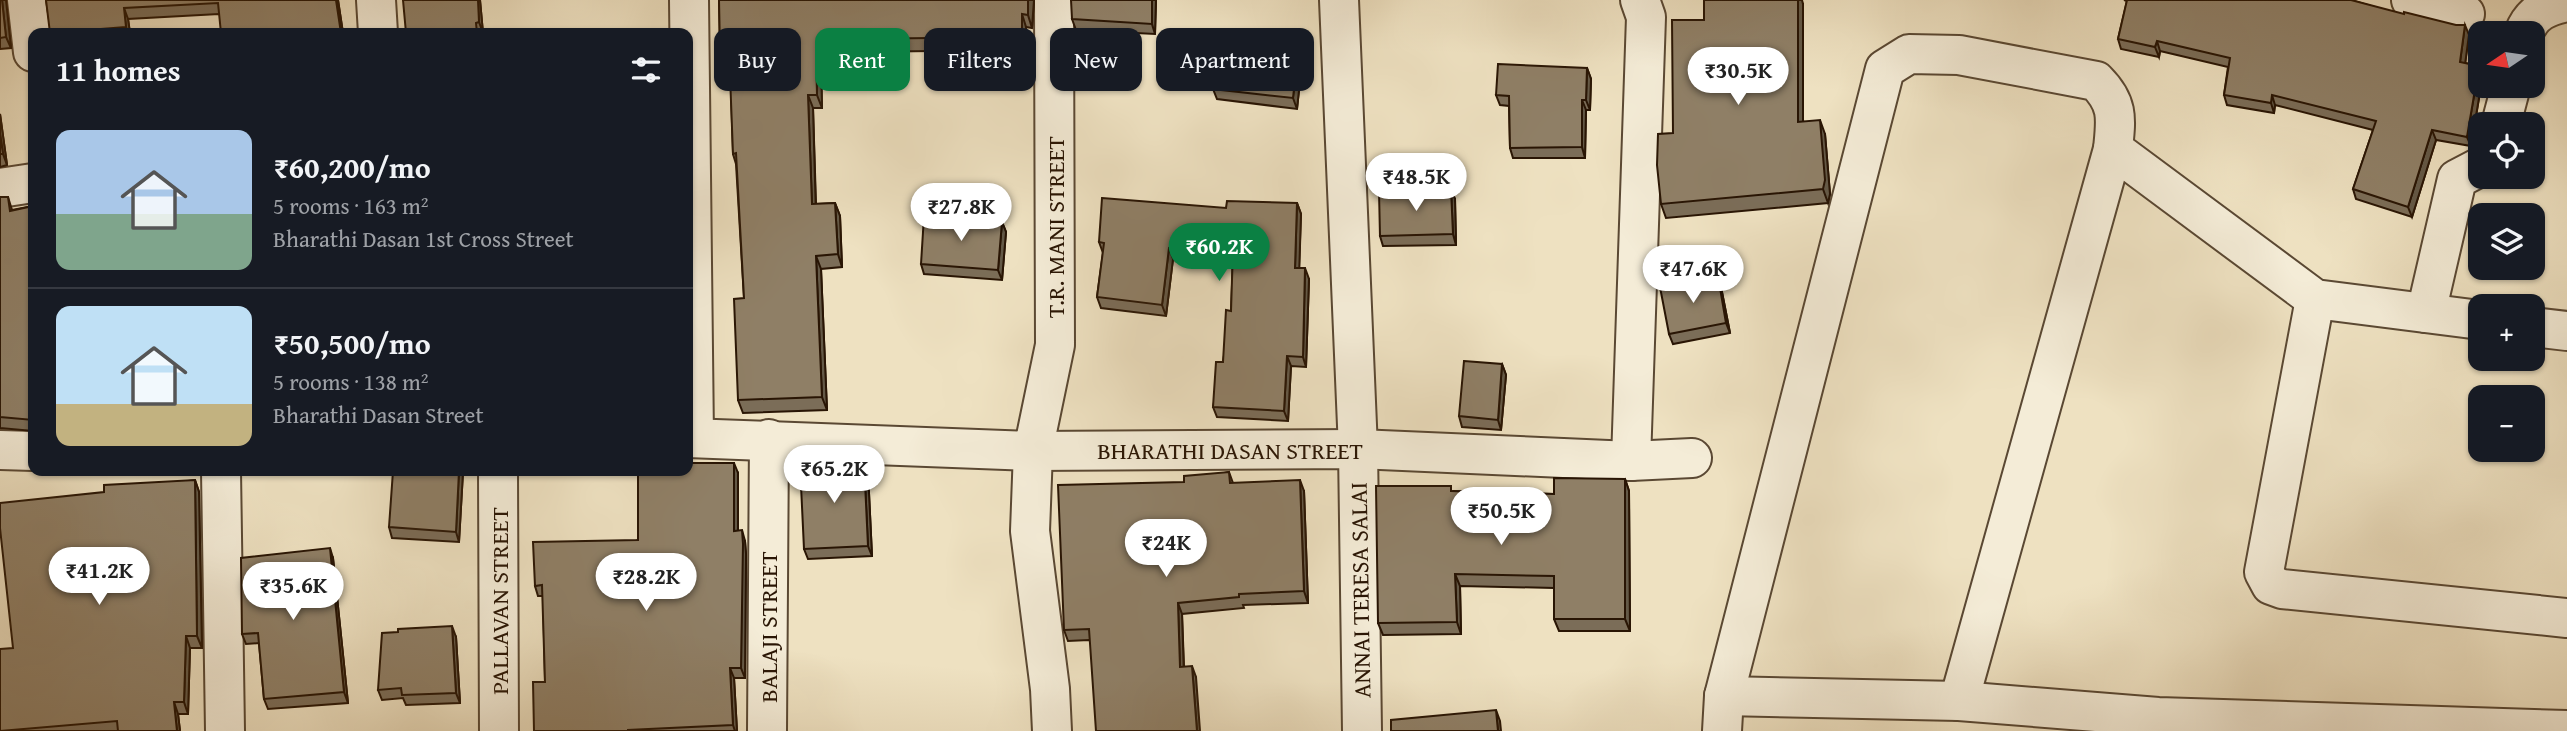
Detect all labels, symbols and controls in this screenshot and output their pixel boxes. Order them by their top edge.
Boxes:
north arrow [2468,21,2544,98]
map controls [2468,21,2545,462]
chip: Buy [714,28,801,91]
chip: Rent [815,28,910,91]
chip: Filters [924,28,1036,91]
chip: New [1050,28,1142,91]
chip: Apartment [1156,28,1314,91]
text: 11 homes [56,48,181,92]
pin: ₹30.5K [1681,48,1795,107]
icon: filters [627,51,665,89]
text: ₹30.5K [1704,53,1772,86]
button: locate [2468,112,2545,189]
street label: T.R. MANI STREET [1038,136,1073,318]
text: ₹60,200/mo [273,145,431,189]
pin: ₹48.5K [1359,154,1473,213]
icon: home [112,158,196,242]
text: ₹48.5K [1382,159,1450,192]
pin: ₹27.8K [904,184,1018,243]
text: 5 rooms · 163 m² [273,189,428,222]
text: ₹27.8K [927,189,995,222]
button: layers [2468,203,2545,280]
text: Bharathi Dasan 1st Cross Street [273,222,574,255]
pin: ₹60.2K [1162,224,1276,283]
text: ₹60.2K [1185,229,1253,262]
pin: ₹47.6K [1636,246,1750,305]
text: ₹47.6K [1659,251,1727,284]
button: + [2468,294,2545,371]
text: ₹50,500/mo [273,321,431,365]
icon: home [112,334,196,418]
text: 5 rooms · 138 m² [273,365,428,398]
button: − [2468,385,2545,462]
text: Bharathi Dasan Street [273,398,484,431]
street label: BHARATHI DASAN STREET [1097,433,1363,468]
pin: ₹65.2K [777,446,891,505]
text: ₹65.2K [800,451,868,484]
street label: ANNAI TERESA SALAI [1341,482,1379,698]
pin: ₹50.5K [1444,488,1558,547]
text: ₹50.5K [1467,493,1535,526]
street label: PALLAVAN STREET [482,507,517,695]
pin: ₹24K [1125,520,1207,579]
text: ₹24K [1141,525,1191,558]
pin: ₹41.2K [42,548,156,607]
street label: BALAJI STREET [751,551,786,703]
text: ₹41.2K [65,553,133,586]
pin: ₹28.2K [589,554,703,613]
text: ₹28.2K [612,559,680,592]
pin: ₹35.6K [236,562,350,622]
text: ₹35.6K [259,568,327,601]

